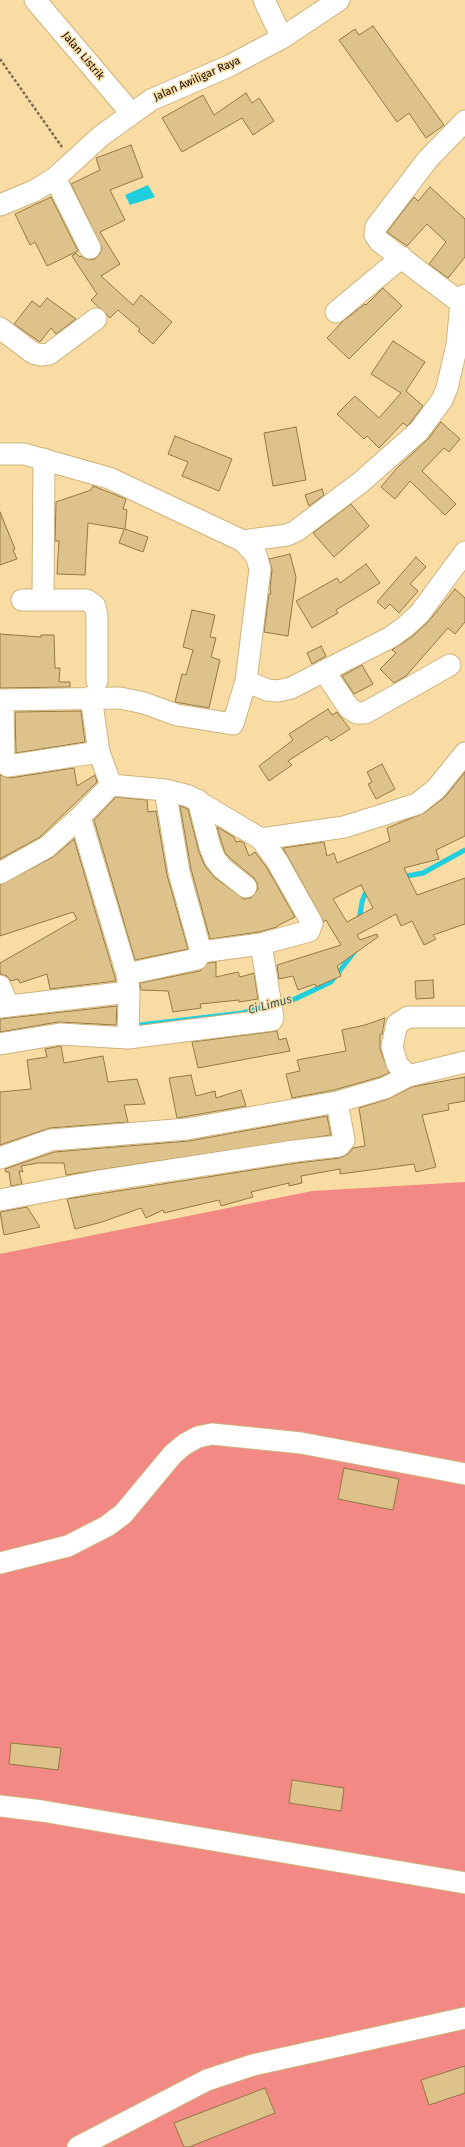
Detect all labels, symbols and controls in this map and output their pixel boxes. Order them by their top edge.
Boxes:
street label: Jalan Listrik [59,29,107,83]
street label: Jalan Awiligar Raya [152,54,242,104]
water label: Ci Limus [246,992,294,1018]

